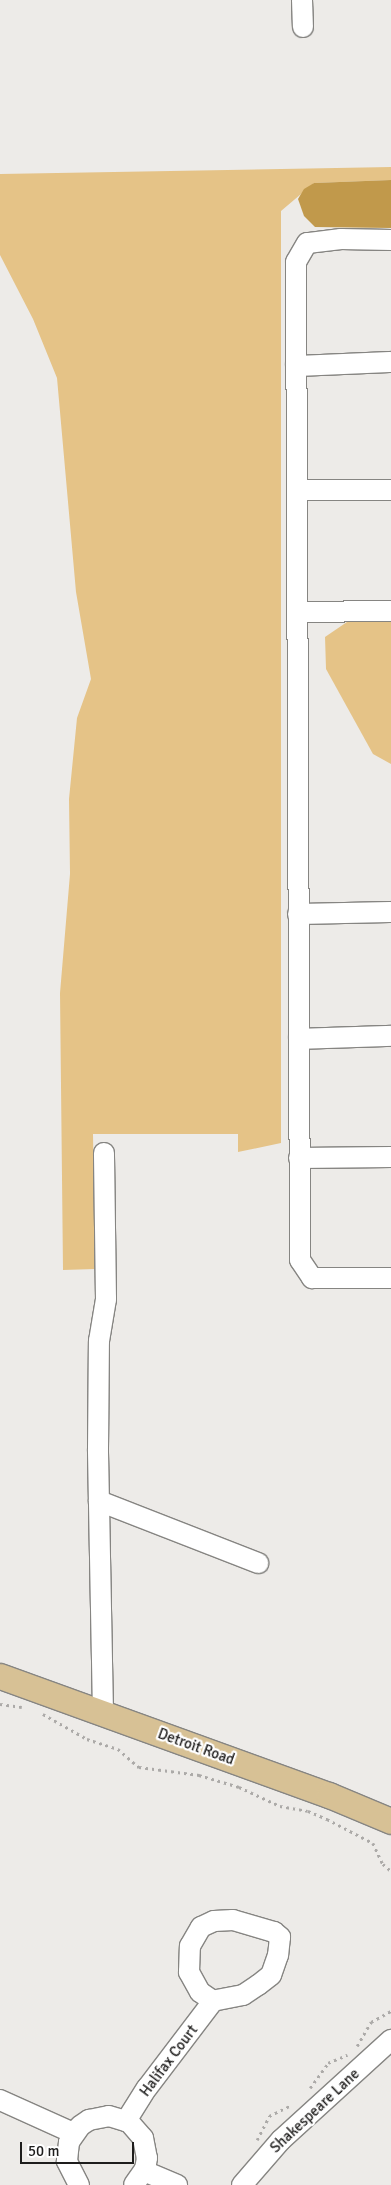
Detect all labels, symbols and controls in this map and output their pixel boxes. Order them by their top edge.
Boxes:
street label: Detroit Road [155,1725,237,1769]
street label: Halifax Court [136,2022,202,2100]
street label: Shakespeare Lane [267,2065,363,2157]
scale bar [22,2132,136,2164]
text: 50 m [28,2142,59,2160]

